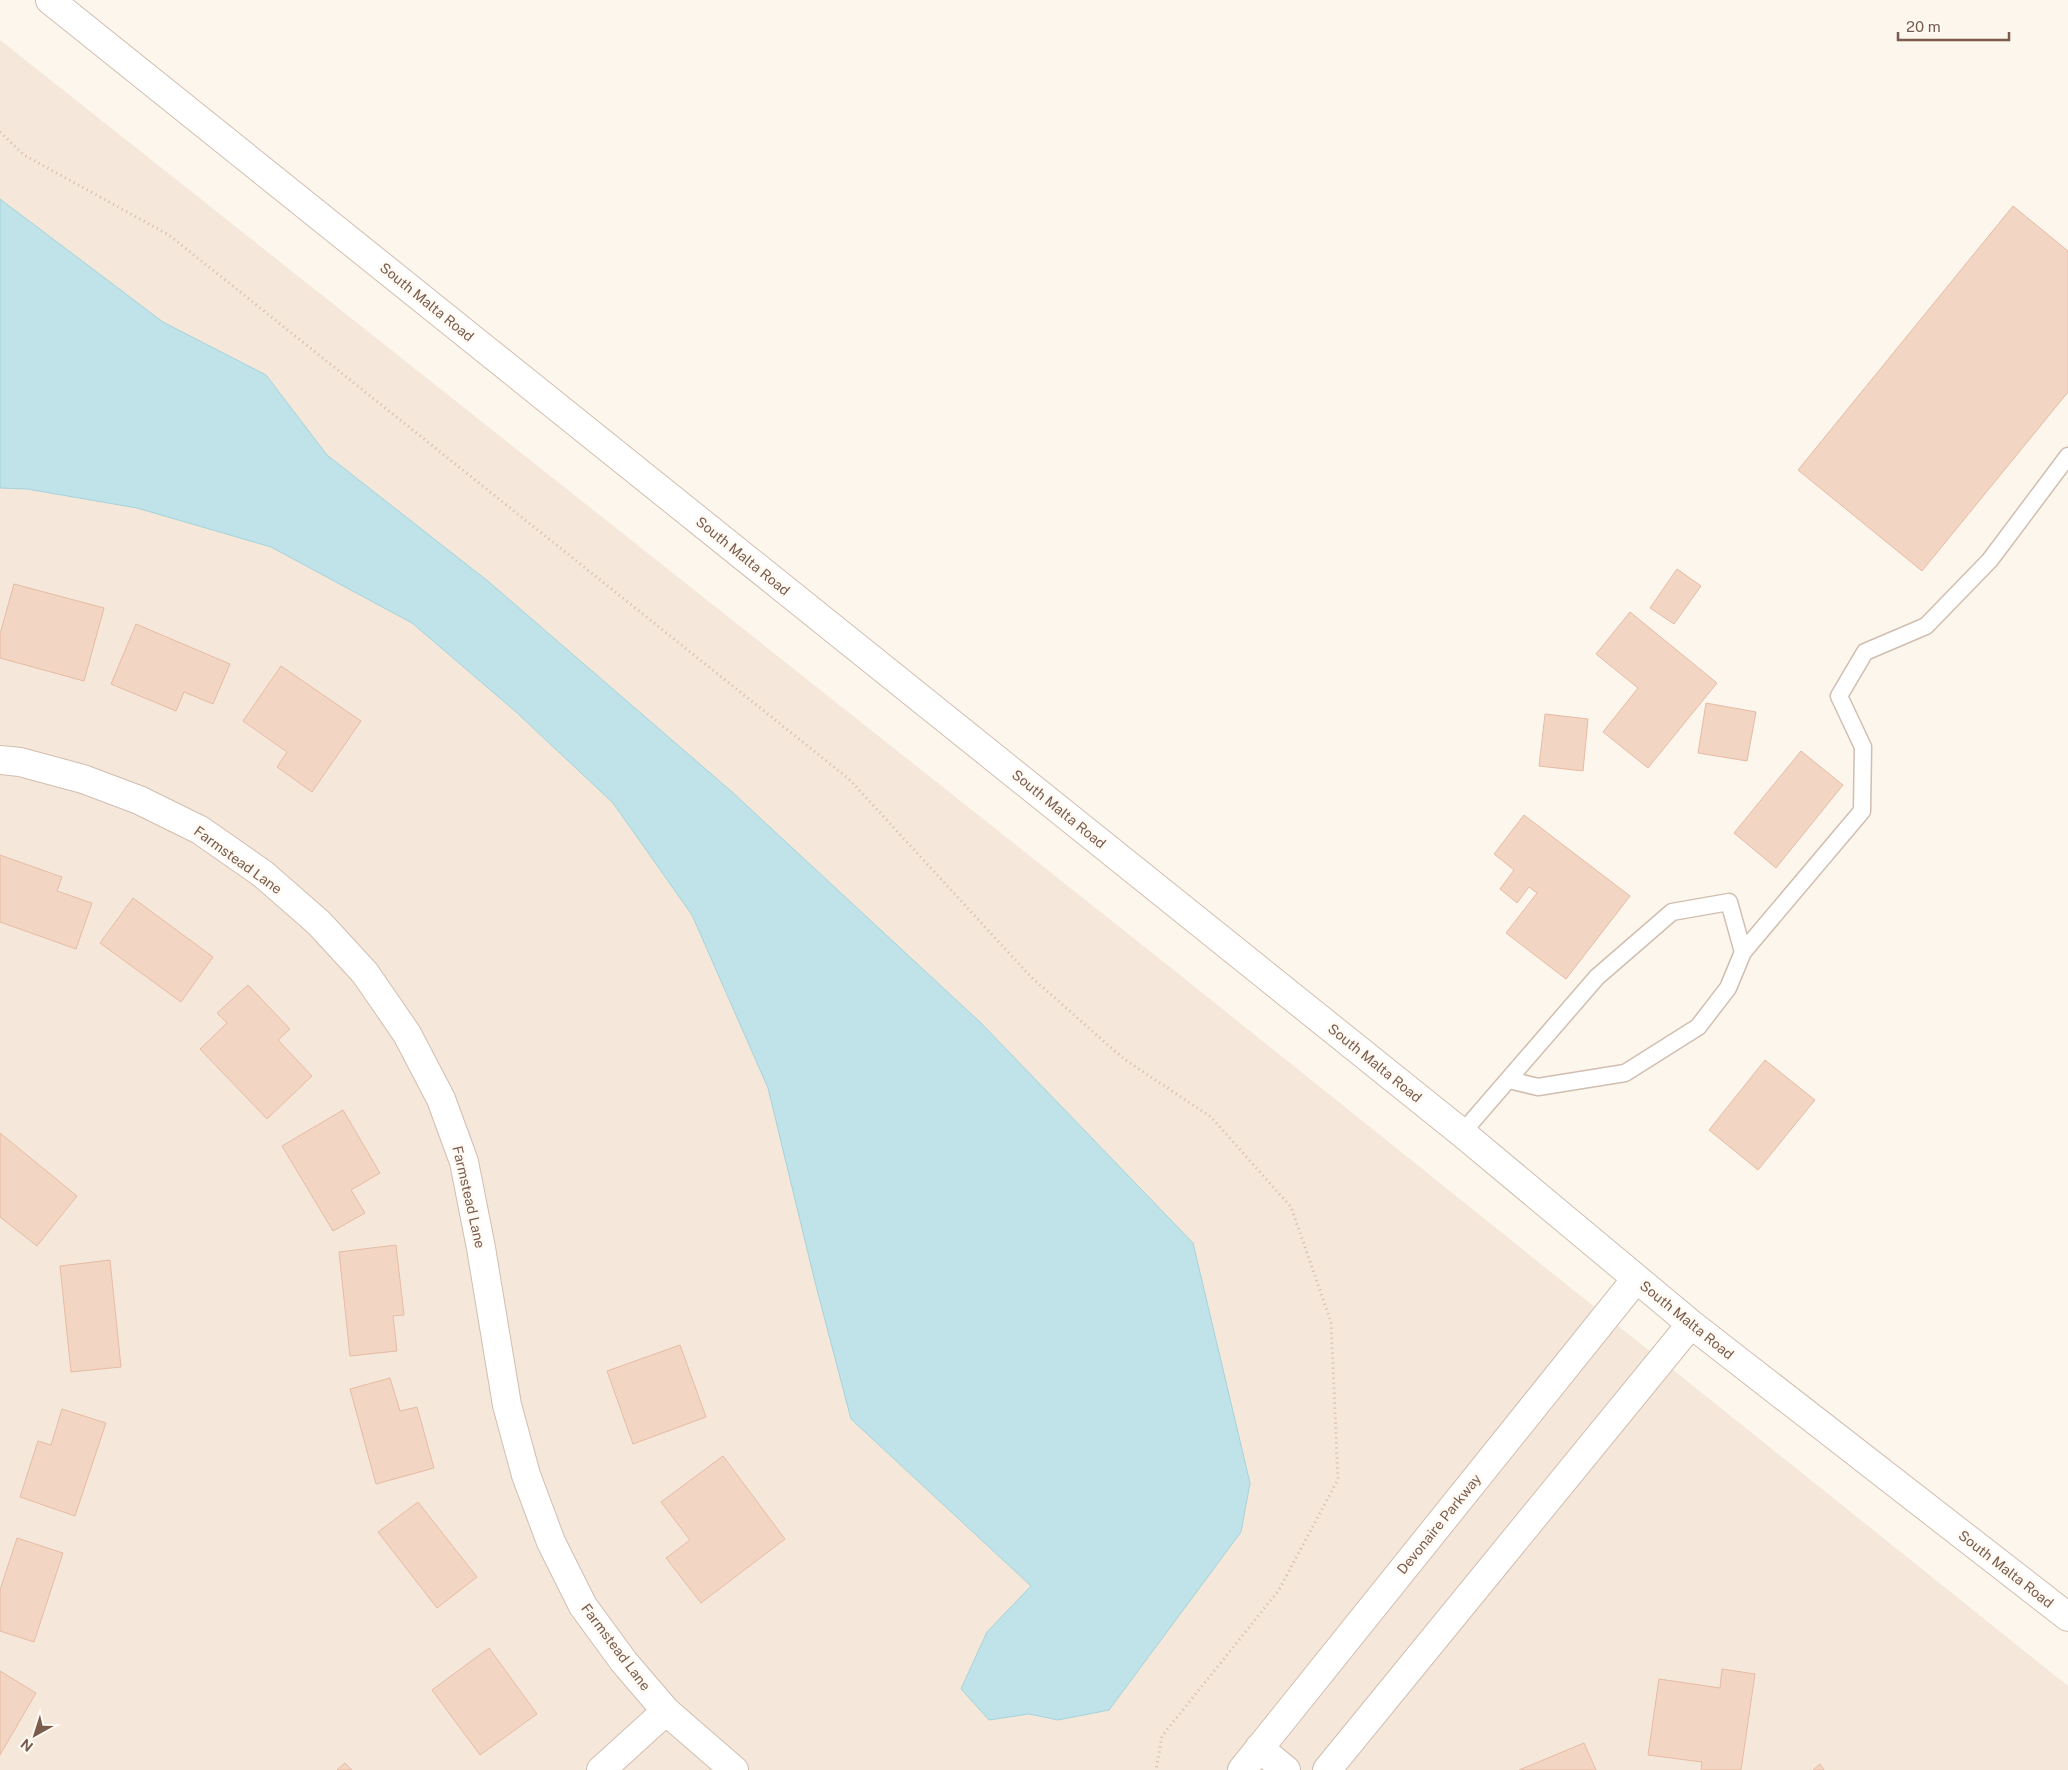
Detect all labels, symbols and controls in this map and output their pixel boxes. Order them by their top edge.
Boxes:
scale bar [1898,10,2009,42]
text: 20 m [1906,18,1941,35]
street label: South Malta Road [377,259,477,345]
street label: South Malta Road [693,513,793,599]
street label: South Malta Road [1009,766,1109,852]
street label: Farmstead Lane [191,823,285,897]
street label: South Malta Road [1325,1020,1425,1106]
street label: Farmstead Lane [449,1144,489,1250]
street label: South Malta Road [1637,1277,1737,1363]
street label: Devonaire Parkway [1394,1470,1485,1577]
street label: South Malta Road [1955,1527,2057,1611]
street label: Farmstead Lane [578,1600,654,1694]
north arrow [10,1710,60,1760]
text: N [18,1735,36,1755]

